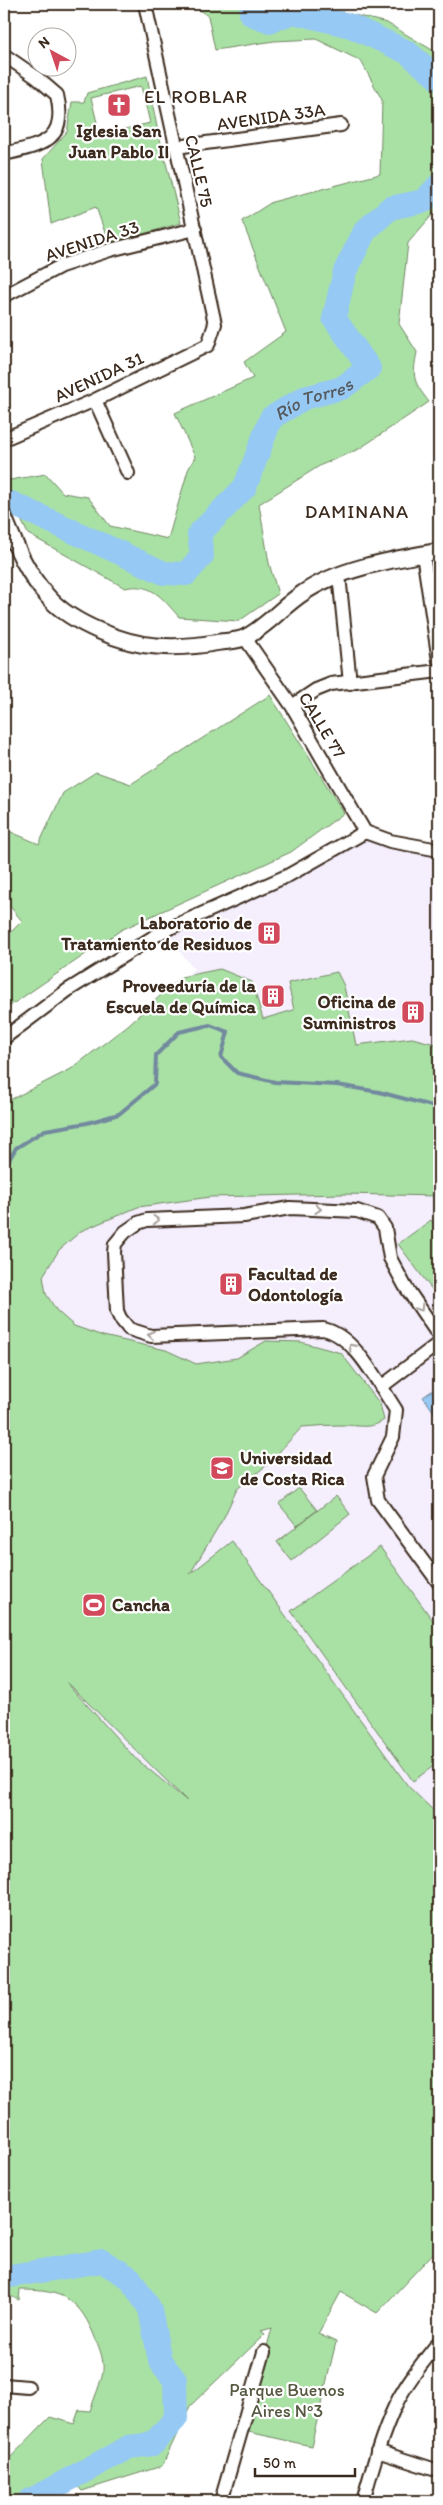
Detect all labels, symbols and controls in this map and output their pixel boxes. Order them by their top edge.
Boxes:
north arrow [28,28,78,78]
text: N [35,33,53,52]
district label: EL ROBLAR [144,85,248,108]
church icon: Iglesia San Juan Pablo II [106,92,132,118]
street label: AVENIDA 33A [215,98,327,135]
place label: Iglesia San Juan Pablo II [68,120,169,163]
street label: CALLE 75 [180,133,218,209]
street label: AVENIDA 33 [42,215,142,267]
street label: AVENIDA 31 [51,347,147,407]
water label: Río Torres [270,373,358,425]
district label: DAMINANA [305,500,409,523]
street label: CALLE 77 [294,688,350,762]
place label: Laboratorio de Tratamiento de Residuos [60,912,252,955]
building icon: Laboratorio de Tratamiento de Residuos [256,920,282,946]
place label: Proveeduría de la Escuela de Química [106,975,257,1018]
building icon: Proveeduría de la Escuela de Química [260,983,286,1009]
place label: Oficina de Suministros [303,991,396,1034]
building icon: Oficina de Suministros [400,999,426,1025]
one-way arrow [314,1204,322,1215]
one-way arrow [153,1214,161,1225]
place label: Facultad de Odontología [248,1263,344,1306]
building icon: Facultad de Odontología [218,1271,244,1297]
one-way arrow [414,1303,423,1312]
one-way arrow [146,1330,154,1341]
one-way arrow [349,1344,358,1353]
place label: Universidad de Costa Rica [240,1447,345,1490]
school or university icon: Universidad de Costa Rica [209,1455,235,1481]
sports icon: Cancha [81,1592,107,1618]
place label: Cancha [112,1594,170,1616]
park label: Parque Buenos Aires Nº3 [229,2379,345,2422]
scale bar [255,2445,356,2477]
text: 50 m [263,2454,296,2472]

